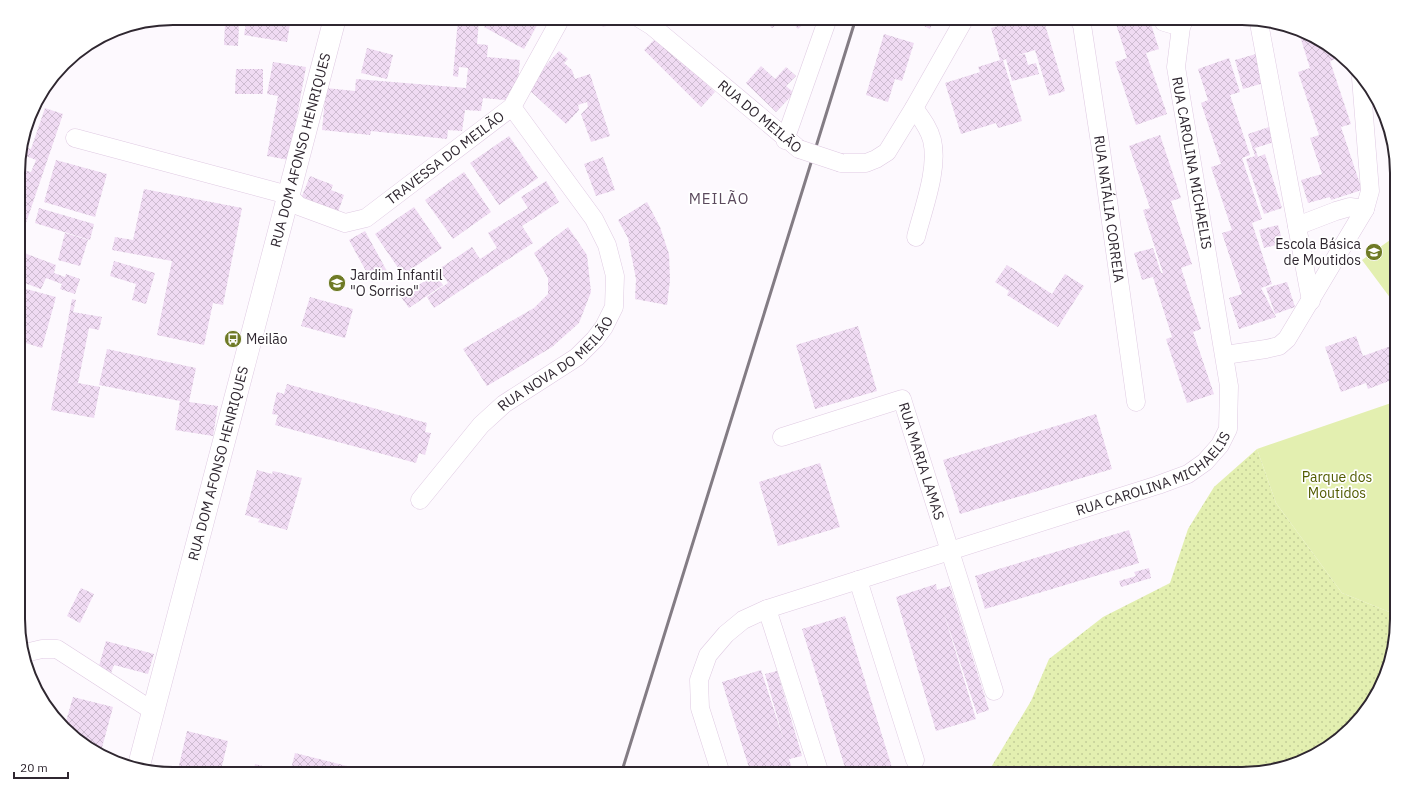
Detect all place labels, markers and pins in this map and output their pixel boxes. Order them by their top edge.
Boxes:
place label: Escola Básica de Moutidos [1275,235,1362,269]
school or university icon: Escola Básica de Moutidos [1364,242,1384,262]
place label: Jardim Infantil "O Sorriso" [350,266,443,300]
school or university icon: Jardim Infantil "O Sorriso" [327,273,347,293]
bus stop icon: Meilão [223,329,243,349]
place label: Meilão [246,330,288,348]

